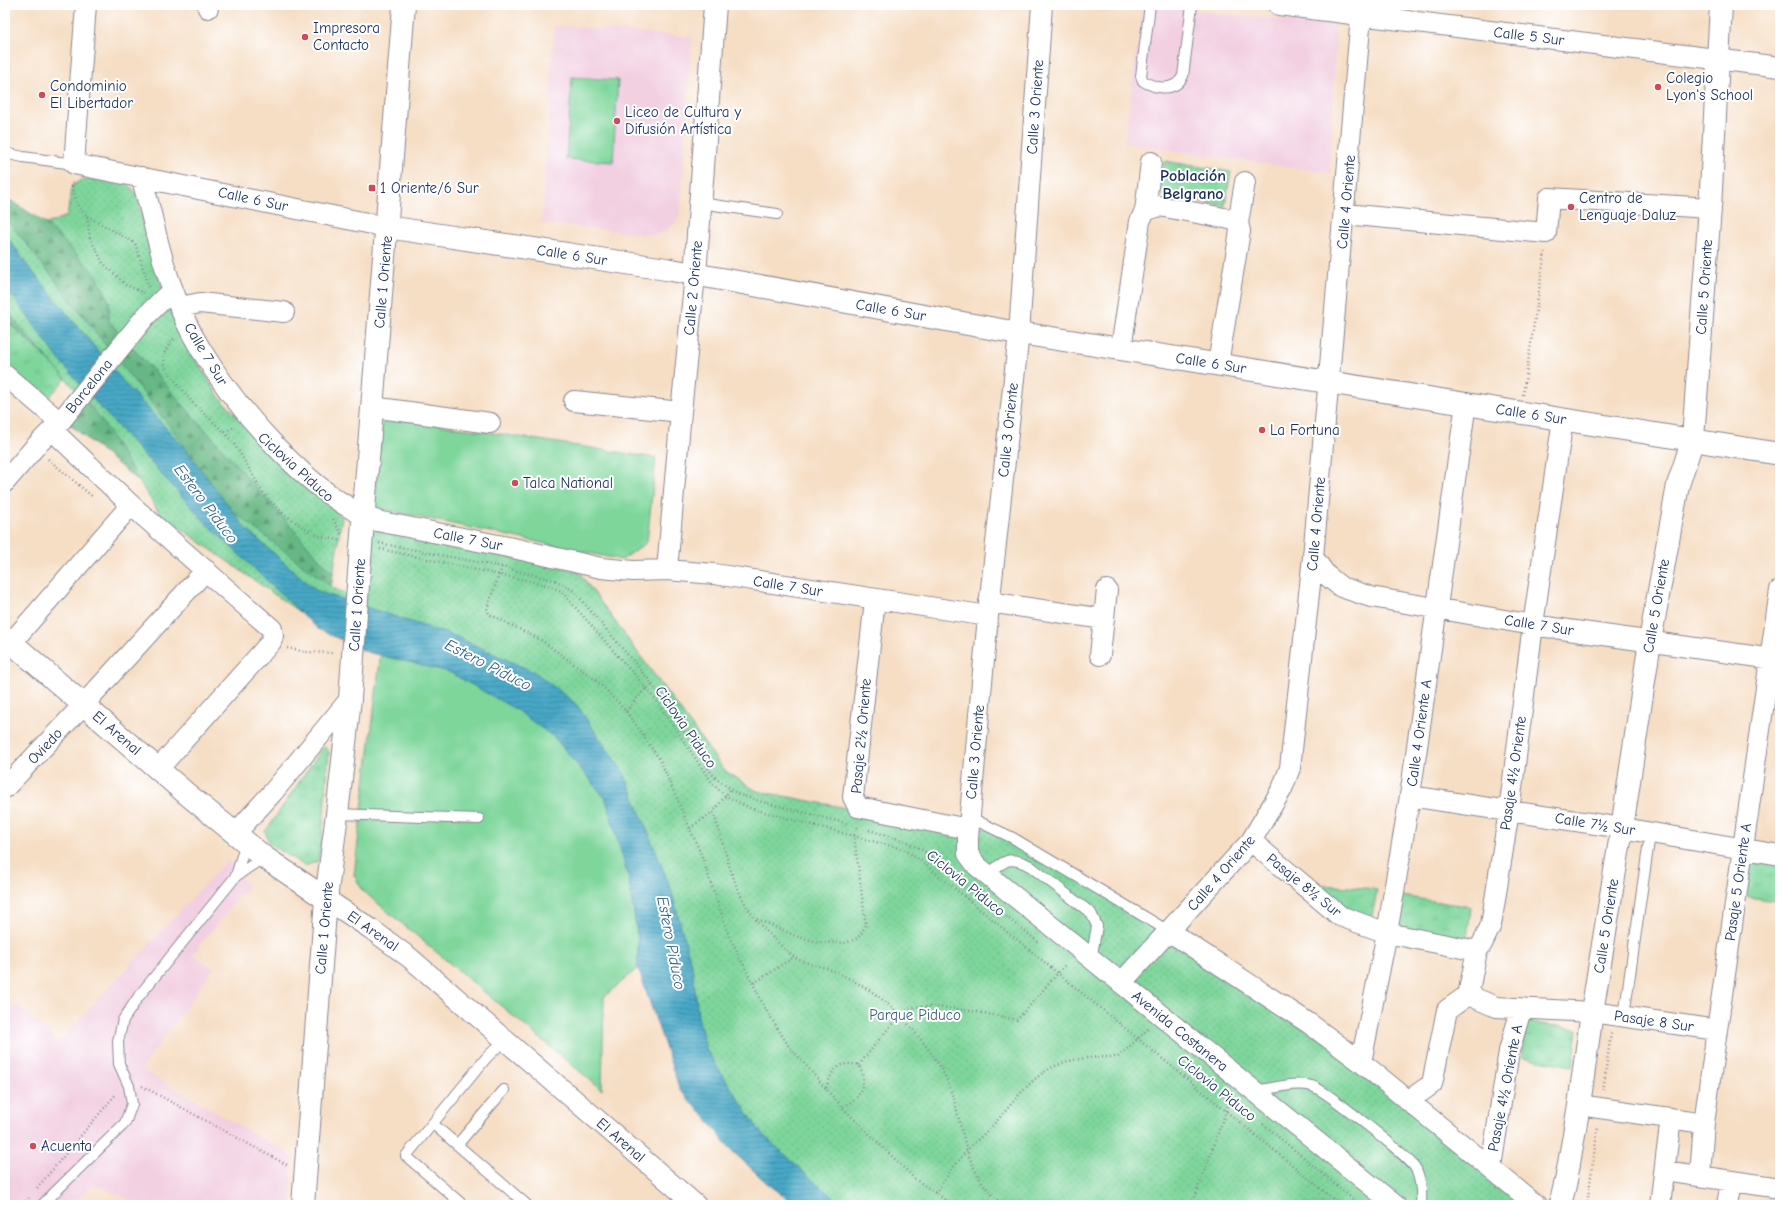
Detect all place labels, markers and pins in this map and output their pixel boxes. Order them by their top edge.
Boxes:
place label: Impresora Contacto [313,19,380,54]
marker: Impresora Contacto [300,32,310,42]
place label: Colegio Lyon's School [1666,69,1753,104]
place label: Condominio El Libertador [50,77,133,112]
marker: Colegio Lyon's School [1653,82,1663,92]
marker: Condominio El Libertador [37,90,47,100]
place label: Liceo de Cultura y Difusión Artística [625,103,742,138]
marker: Liceo de Cultura y Difusión Artística [612,116,622,126]
place label: 1 Oriente/6 Sur [380,179,479,197]
marker: 1 Oriente/6 Sur [367,183,377,193]
place label: Centro de Lenguaje Daluz [1579,189,1677,224]
marker: Centro de Lenguaje Daluz [1566,202,1576,212]
place label: La Fortuna [1270,421,1340,439]
marker: La Fortuna [1257,425,1267,435]
place label: Talca National [523,474,613,492]
marker: Talca National [510,478,520,488]
place label: Acuenta [41,1137,92,1155]
marker: Acuenta [28,1141,38,1151]

